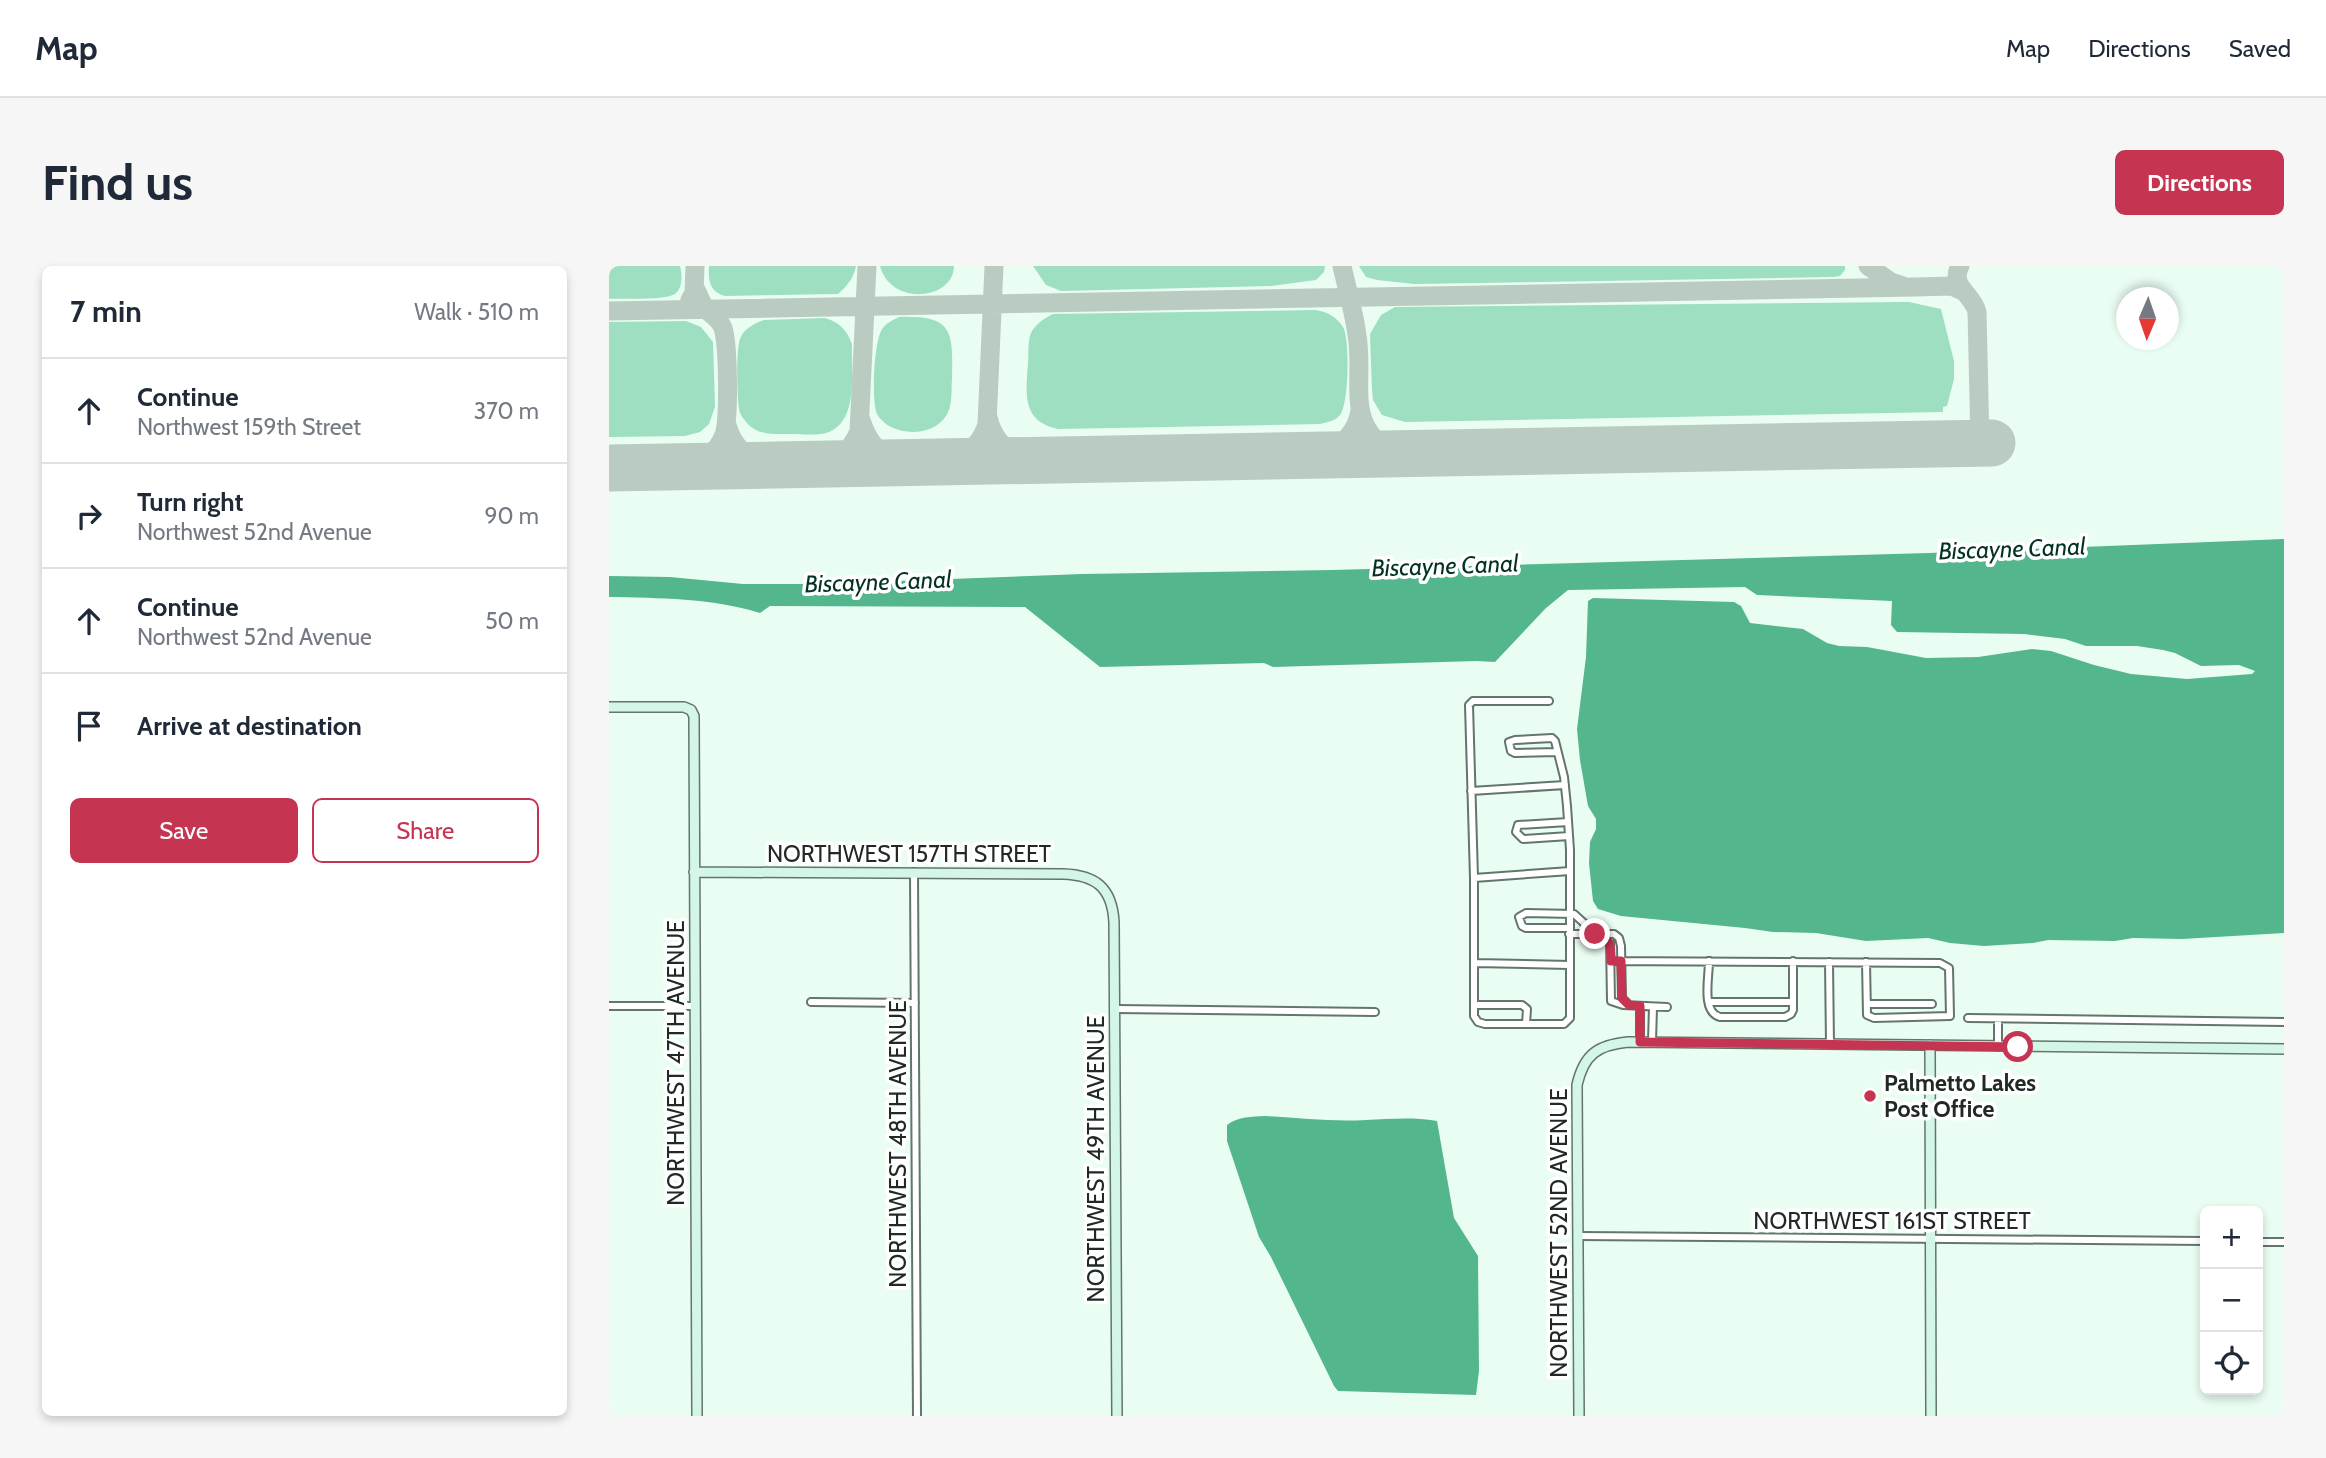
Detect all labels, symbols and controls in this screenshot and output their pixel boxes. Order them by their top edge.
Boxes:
text: Map [35,28,98,68]
text: Map [2006,34,2050,63]
text: Directions [2088,34,2191,63]
text: Saved [2229,34,2291,63]
button: Directions [2115,150,2284,215]
text: Find us [42,153,193,212]
north arrow [2116,287,2179,350]
text: 7 min [70,293,142,330]
text: Walk · 510 m [414,298,539,326]
text: Continue [137,381,239,413]
icon: ahead [70,392,108,430]
text: 370 m [474,397,539,425]
text: Northwest 159th Street [137,413,361,441]
text: Turn right [137,486,243,518]
icon: right [70,497,108,535]
text: 90 m [485,502,539,530]
text: Northwest 52nd Avenue [137,518,372,546]
water label: Biscayne Canal [1938,531,2086,566]
water label: Biscayne Canal [1371,548,1519,583]
water label: Biscayne Canal [804,564,952,599]
text: Continue [137,591,239,623]
icon: ahead [70,602,108,640]
text: 50 m [485,607,539,635]
text: Northwest 52nd Avenue [137,623,372,651]
icon: arrive [70,707,108,745]
text: Arrive at destination [137,710,362,742]
button: Save [70,798,298,863]
button: Share [312,798,539,863]
street label: NORTHWEST 157TH STREET [767,840,1051,868]
route end [1579,918,1610,949]
street label: NORTHWEST 47TH AVENUE [662,920,690,1206]
street label: NORTHWEST 48TH AVENUE [884,1000,912,1288]
street label: NORTHWEST 49TH AVENUE [1082,1016,1110,1302]
route start [2002,1031,2033,1062]
place label: Palmetto Lakes Post Office [1884,1069,2036,1123]
street label: NORTHWEST 52ND AVENUE [1545,1088,1573,1378]
marker: Palmetto Lakes Post Office [1862,1088,1878,1104]
map controls [2200,1206,2263,1395]
button: + [2200,1206,2263,1269]
street label: NORTHWEST 161ST STREET [1753,1207,2031,1235]
button: − [2200,1269,2263,1332]
button: locate [2200,1332,2263,1395]

